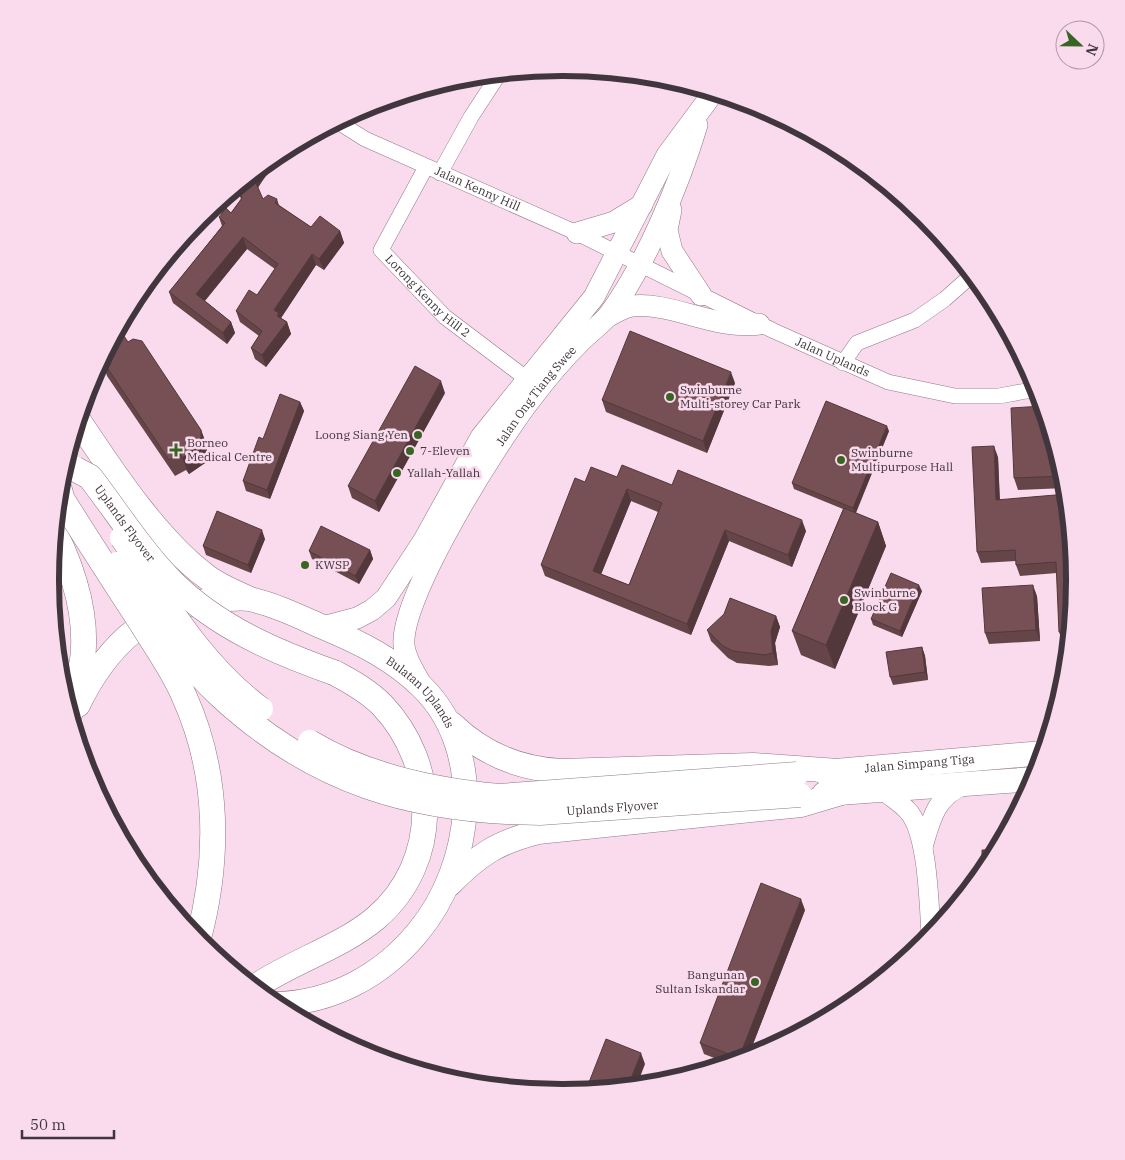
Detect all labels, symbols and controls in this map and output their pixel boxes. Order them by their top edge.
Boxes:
north arrow [1055,20,1105,70]
text: N [1082,41,1102,58]
street label: Jalan Kenny Hill [433,163,523,214]
street label: Lorong Kenny Hill 2 [382,251,473,340]
street label: Jalan Uplands [793,334,872,380]
street label: Jalan Ong Tiang Swee [493,342,579,448]
place label: Swinburne Multi-storey Car Park [680,382,800,411]
marker: Swinburne Multi-storey Car Park [664,391,676,403]
place label: Loong Siang Yen [315,427,408,442]
marker: Loong Siang Yen [412,429,424,441]
place label: Borneo Medical Centre [187,435,272,464]
marker: Borneo Medical Centre [169,443,183,457]
place label: 7-Eleven [420,443,470,458]
marker: 7-Eleven [404,445,416,457]
place label: Swinburne Multipurpose Hall [851,445,954,474]
marker: Swinburne Multipurpose Hall [835,454,847,466]
place label: Yallah-Yallah [407,465,481,480]
marker: Yallah-Yallah [391,467,403,479]
street label: Uplands Flyover [92,482,159,565]
place label: KWSP [315,557,350,572]
marker: KWSP [299,559,311,571]
place label: Swinburne Block G [854,585,916,614]
marker: Swinburne Block G [838,594,850,606]
street label: Bulatan Uplands [383,653,458,731]
street label: Jalan Simpang Tiga [864,751,976,775]
street label: Uplands Flyover [566,797,659,818]
place label: Bangunan Sultan Iskandar [655,967,746,996]
marker: Bangunan Sultan Iskandar [749,976,761,988]
scale bar [22,1108,115,1140]
text: 50 m [30,1115,66,1134]

